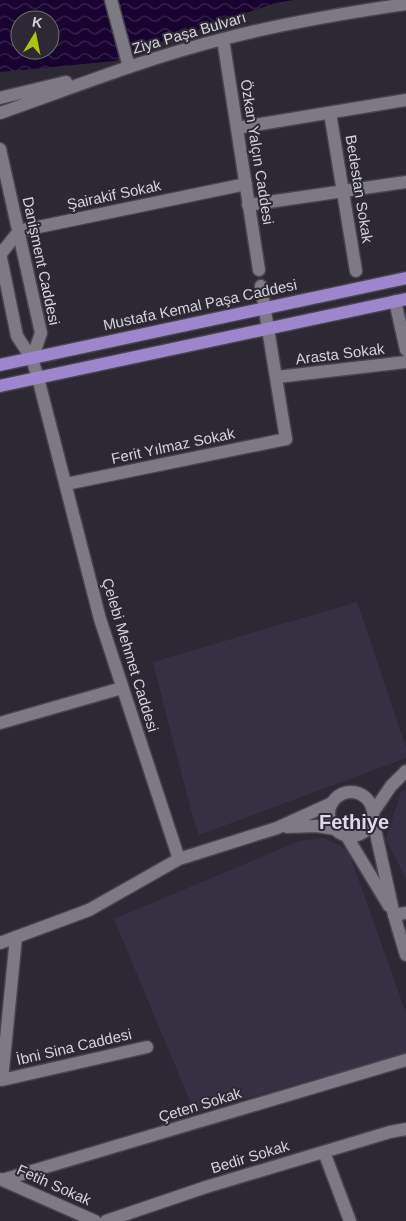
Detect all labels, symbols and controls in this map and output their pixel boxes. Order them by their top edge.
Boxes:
street label: Ziya Paşa Bulvarı [130,8,248,57]
north arrow [10,10,60,60]
text: K [31,13,44,31]
street label: Özkan Yalçın Caddesi [238,78,277,226]
street label: Bedestan Sokak [343,134,377,245]
street label: Şairakif Sokak [65,176,163,213]
street label: Danişment Caddesi [20,195,63,327]
street label: Mustafa Kemal Paşa Caddesi [101,276,298,333]
street label: Arasta Sokak [295,340,386,367]
street label: Ferit Yılmaz Sokak [110,424,237,467]
street label: Çelebi Mehmet Caddesi [99,576,162,734]
district label: Fethiye [319,811,389,833]
street label: İbni Sina Caddesi [15,1025,133,1068]
street label: Çeten Sokak [156,1084,244,1125]
street label: Bedir Sokak [209,1136,291,1176]
street label: Fetih Sokak [15,1161,94,1209]

